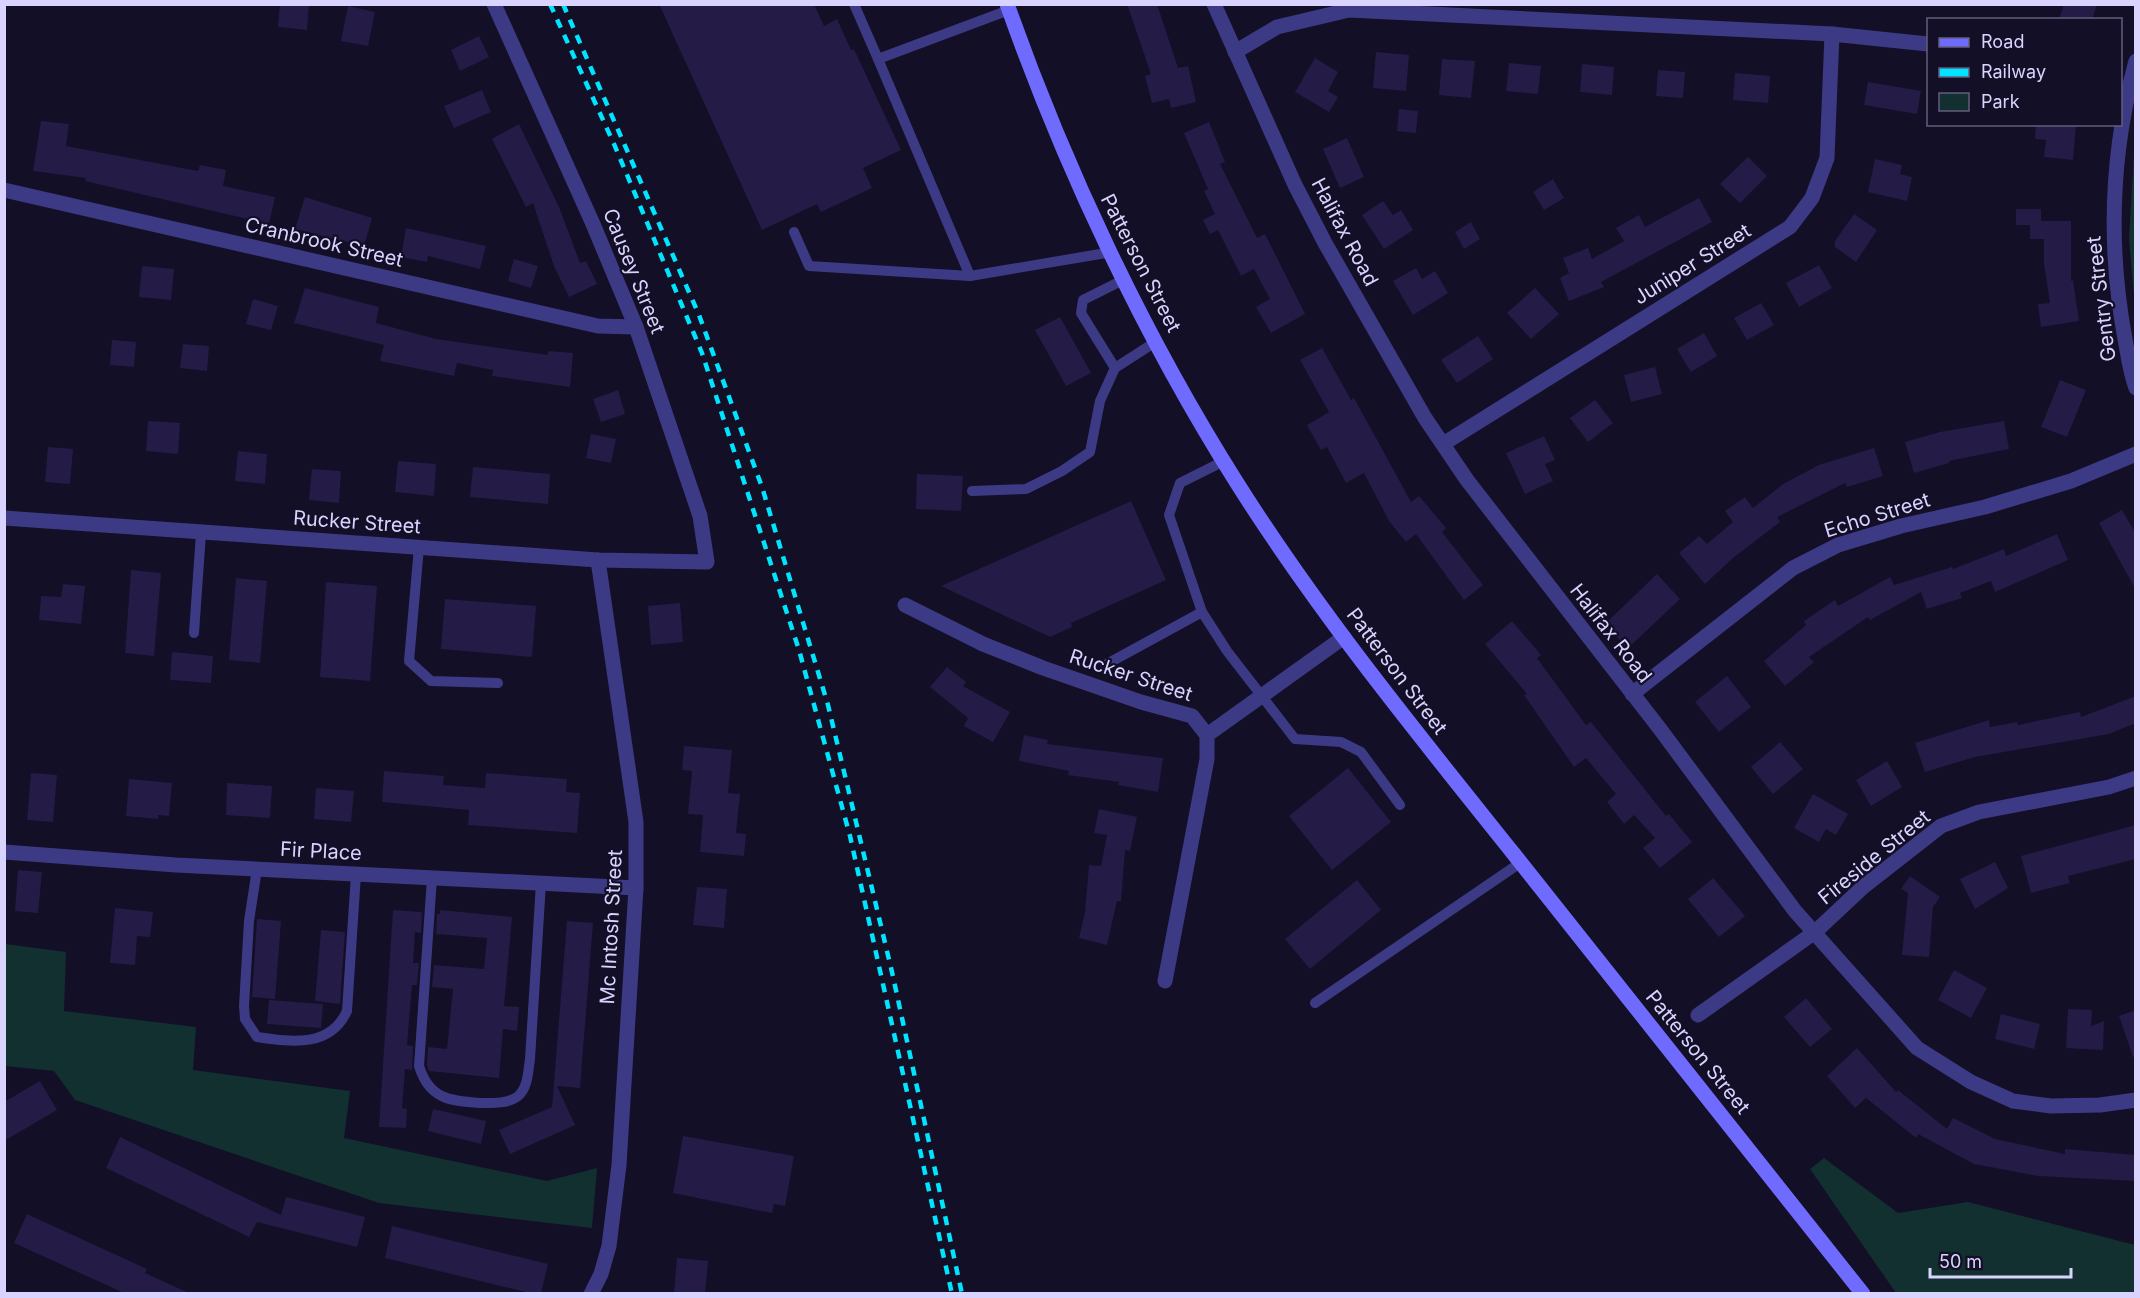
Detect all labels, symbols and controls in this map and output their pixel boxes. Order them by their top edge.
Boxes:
legend [1927,18,2122,126]
text: Road [1981,31,2024,52]
text: Railway [1981,61,2046,82]
text: Park [1981,91,2020,112]
street label: Halifax Road [1306,174,1384,290]
street label: Patterson Street [1096,190,1186,337]
street label: Causey Street [598,205,670,337]
street label: Cranbrook Street [243,212,406,272]
street label: Juniper Street [1629,218,1755,310]
street label: Gentry Street [2081,235,2121,363]
street label: Echo Street [1821,487,1933,542]
street label: Rucker Street [292,506,422,538]
street label: Halifax Road [1565,579,1657,687]
street label: Patterson Street [1342,603,1453,739]
street label: Rucker Street [1066,644,1196,706]
street label: Fireside Street [1813,804,1935,909]
street label: Fir Place [280,837,362,865]
street label: Mc Intosh Street [595,848,627,1005]
street label: Patterson Street [1641,985,1755,1119]
scale bar [1930,1241,2071,1279]
text: 50 m [1939,1251,1982,1272]

